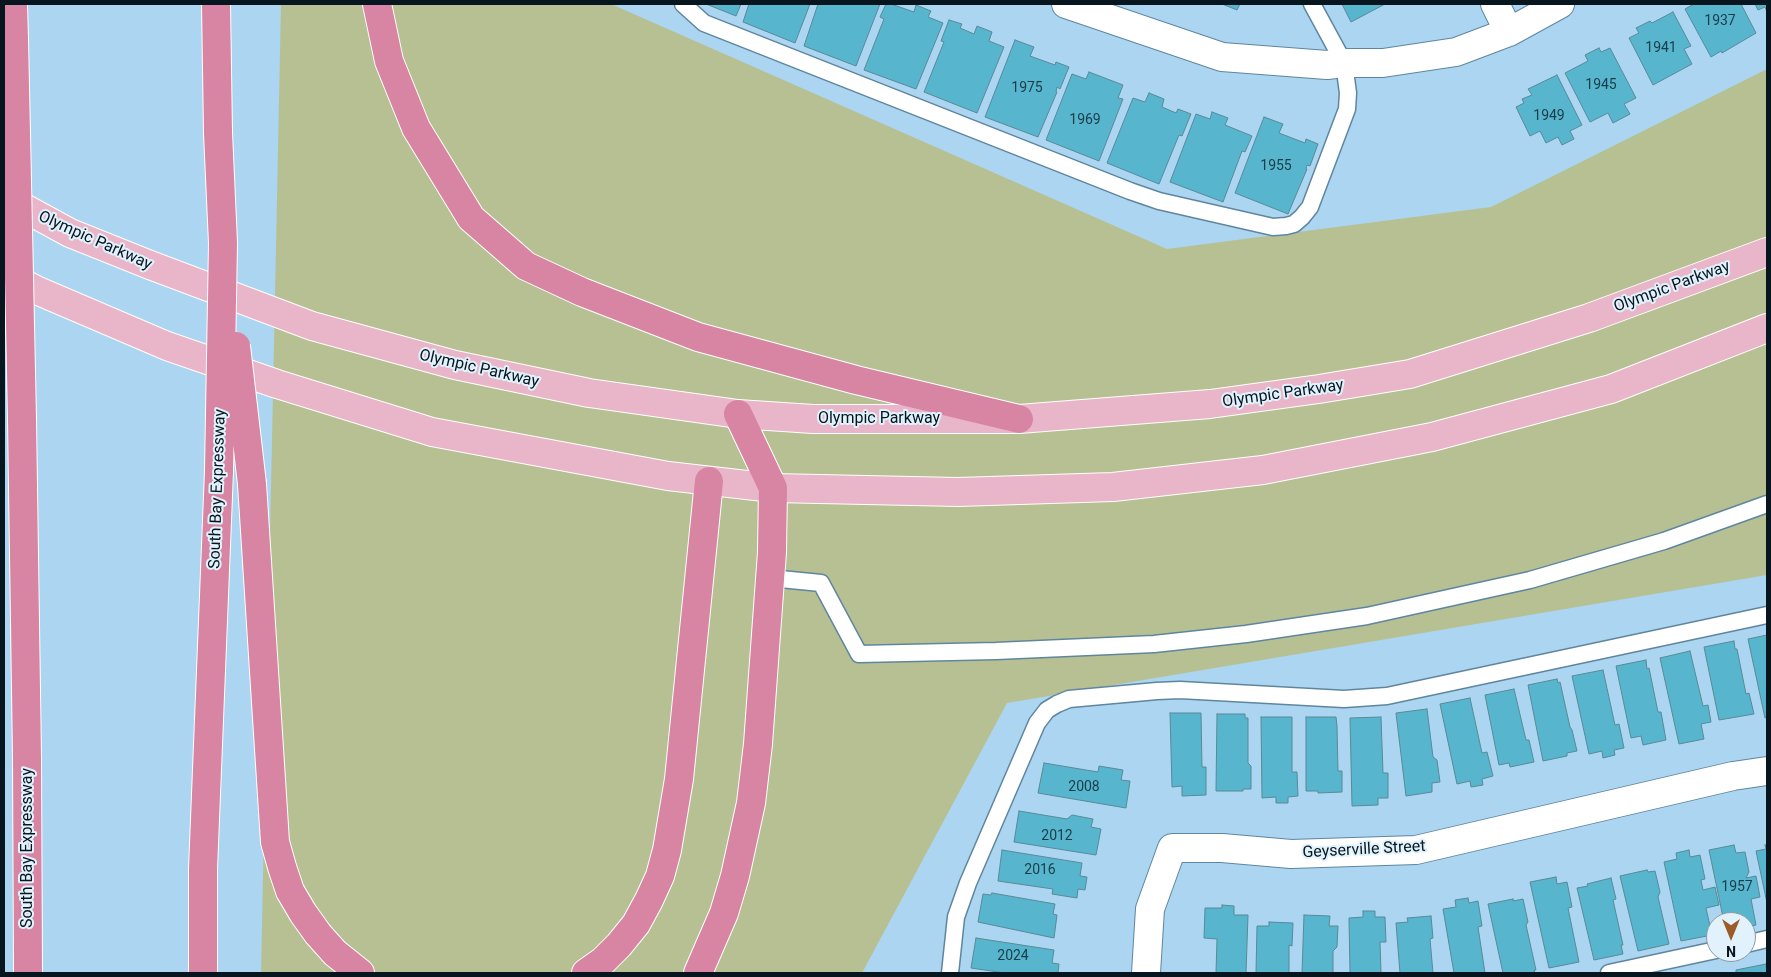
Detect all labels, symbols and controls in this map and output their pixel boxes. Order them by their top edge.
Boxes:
house number: 1937 [1704,13,1736,29]
house number: 1941 [1645,40,1677,56]
house number: 1945 [1585,77,1617,93]
house number: 1975 [1011,80,1043,96]
house number: 1949 [1533,108,1565,124]
house number: 1969 [1069,112,1101,128]
house number: 1955 [1260,158,1292,174]
street label: Olympic Parkway [35,207,155,275]
street label: Olympic Parkway [1611,257,1733,317]
street label: Olympic Parkway [417,346,541,392]
street label: Olympic Parkway [1221,376,1345,412]
street label: South Bay Expressway [206,409,230,569]
street label: Olympic Parkway [818,409,940,429]
street label: South Bay Expressway [18,768,38,928]
house number: 2008 [1068,779,1100,795]
house number: 2012 [1041,828,1073,844]
street label: Geyserville Street [1302,837,1426,863]
house number: 2016 [1024,862,1056,878]
house number: 1957 [1721,879,1753,895]
north arrow [1706,912,1756,962]
text: N [1726,943,1736,959]
house number: 2024 [997,948,1029,964]

